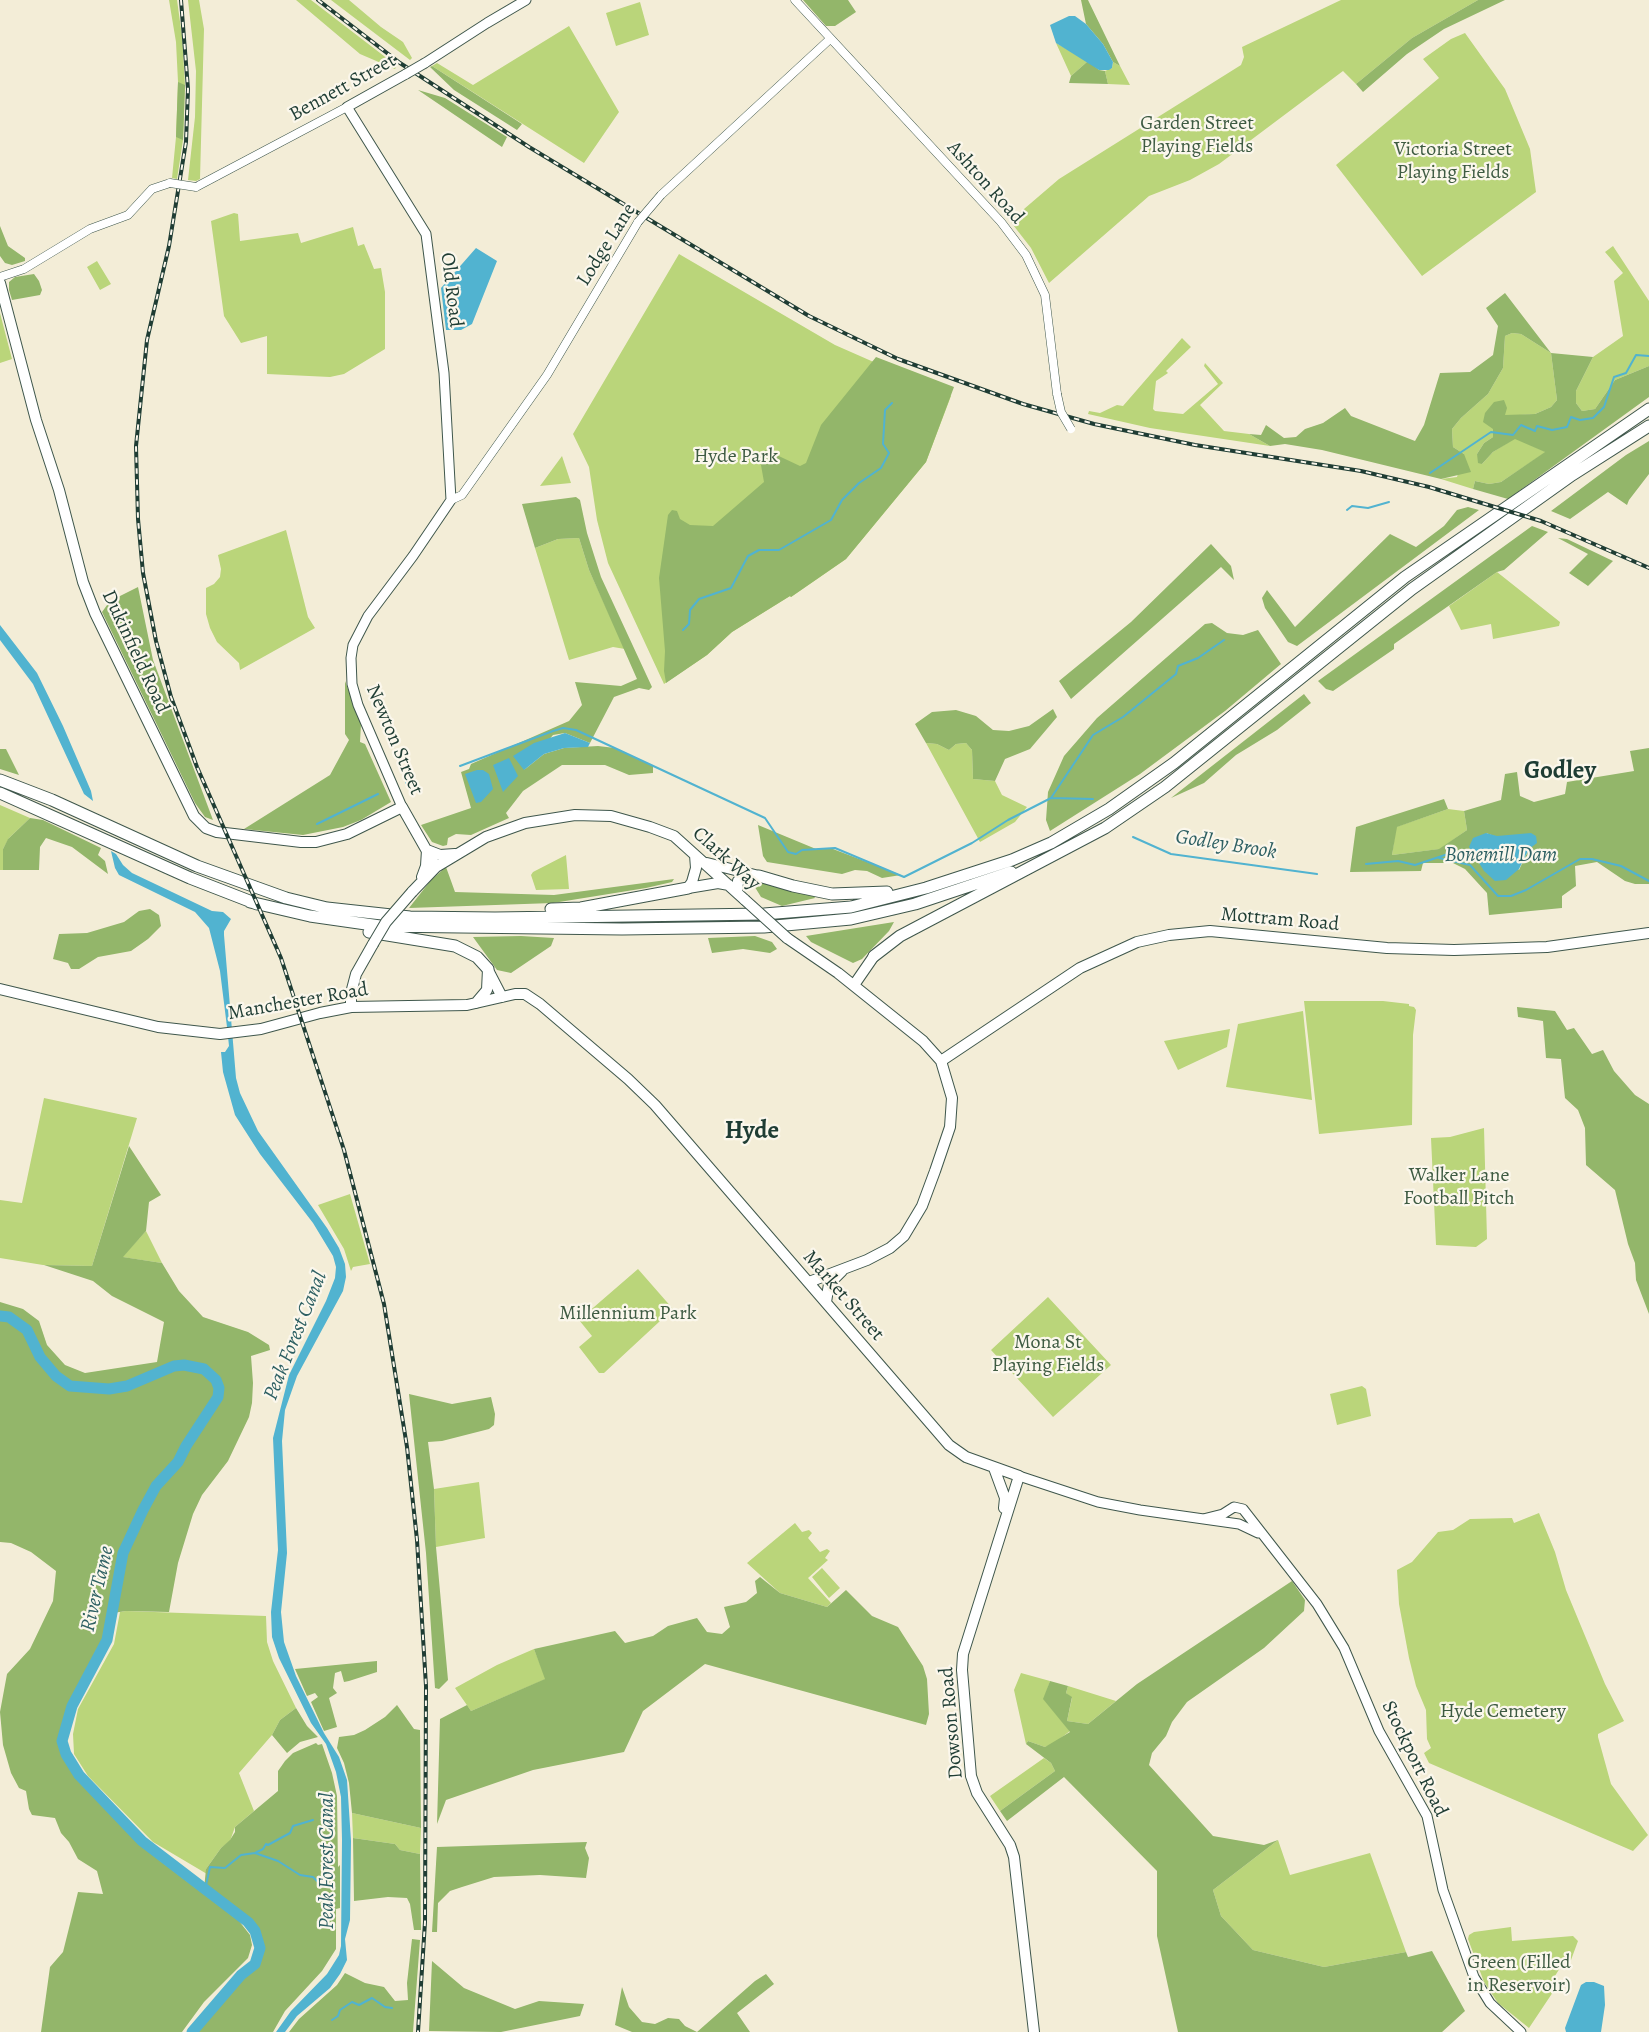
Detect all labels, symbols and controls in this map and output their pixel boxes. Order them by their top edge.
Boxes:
street label: Bennett Street [286,49,400,127]
park label: Garden Street Playing Fields [1140,112,1254,159]
street label: Ashton Road [941,137,1029,229]
park label: Victoria Street Playing Fields [1394,138,1512,185]
street label: Lodge Lane [572,199,642,291]
street label: Old Road [435,251,467,329]
park label: Hyde Park [694,445,778,469]
street label: Dukinfield Road [96,587,174,717]
street label: Newton Street [360,681,428,799]
district label: Godley [1524,757,1596,787]
street label: Clark Way [687,822,765,896]
water label: Godley Brook [1174,825,1278,865]
water label: Bonemill Dam [1445,843,1557,869]
street label: Mottram Road [1220,903,1340,937]
street label: Manchester Road [226,978,370,1026]
district label: Hyde [725,1117,779,1147]
park label: Walker Lane Football Pitch [1403,1164,1515,1211]
street label: Market Street [797,1246,889,1346]
water label: Peak Forest Canal [259,1268,333,1404]
park label: Millennium Park [559,1302,697,1326]
park label: Mona St Playing Fields [992,1331,1104,1378]
water label: River Tame [76,1544,120,1634]
street label: Dowson Road [935,1666,969,1780]
street label: Stockport Road [1376,1697,1452,1821]
park label: Hyde Cemetery [1440,1700,1566,1724]
water label: Peak Forest Canal [315,1793,341,1929]
park label: Green (Filled in Reservoir) [1467,1951,1571,1998]

